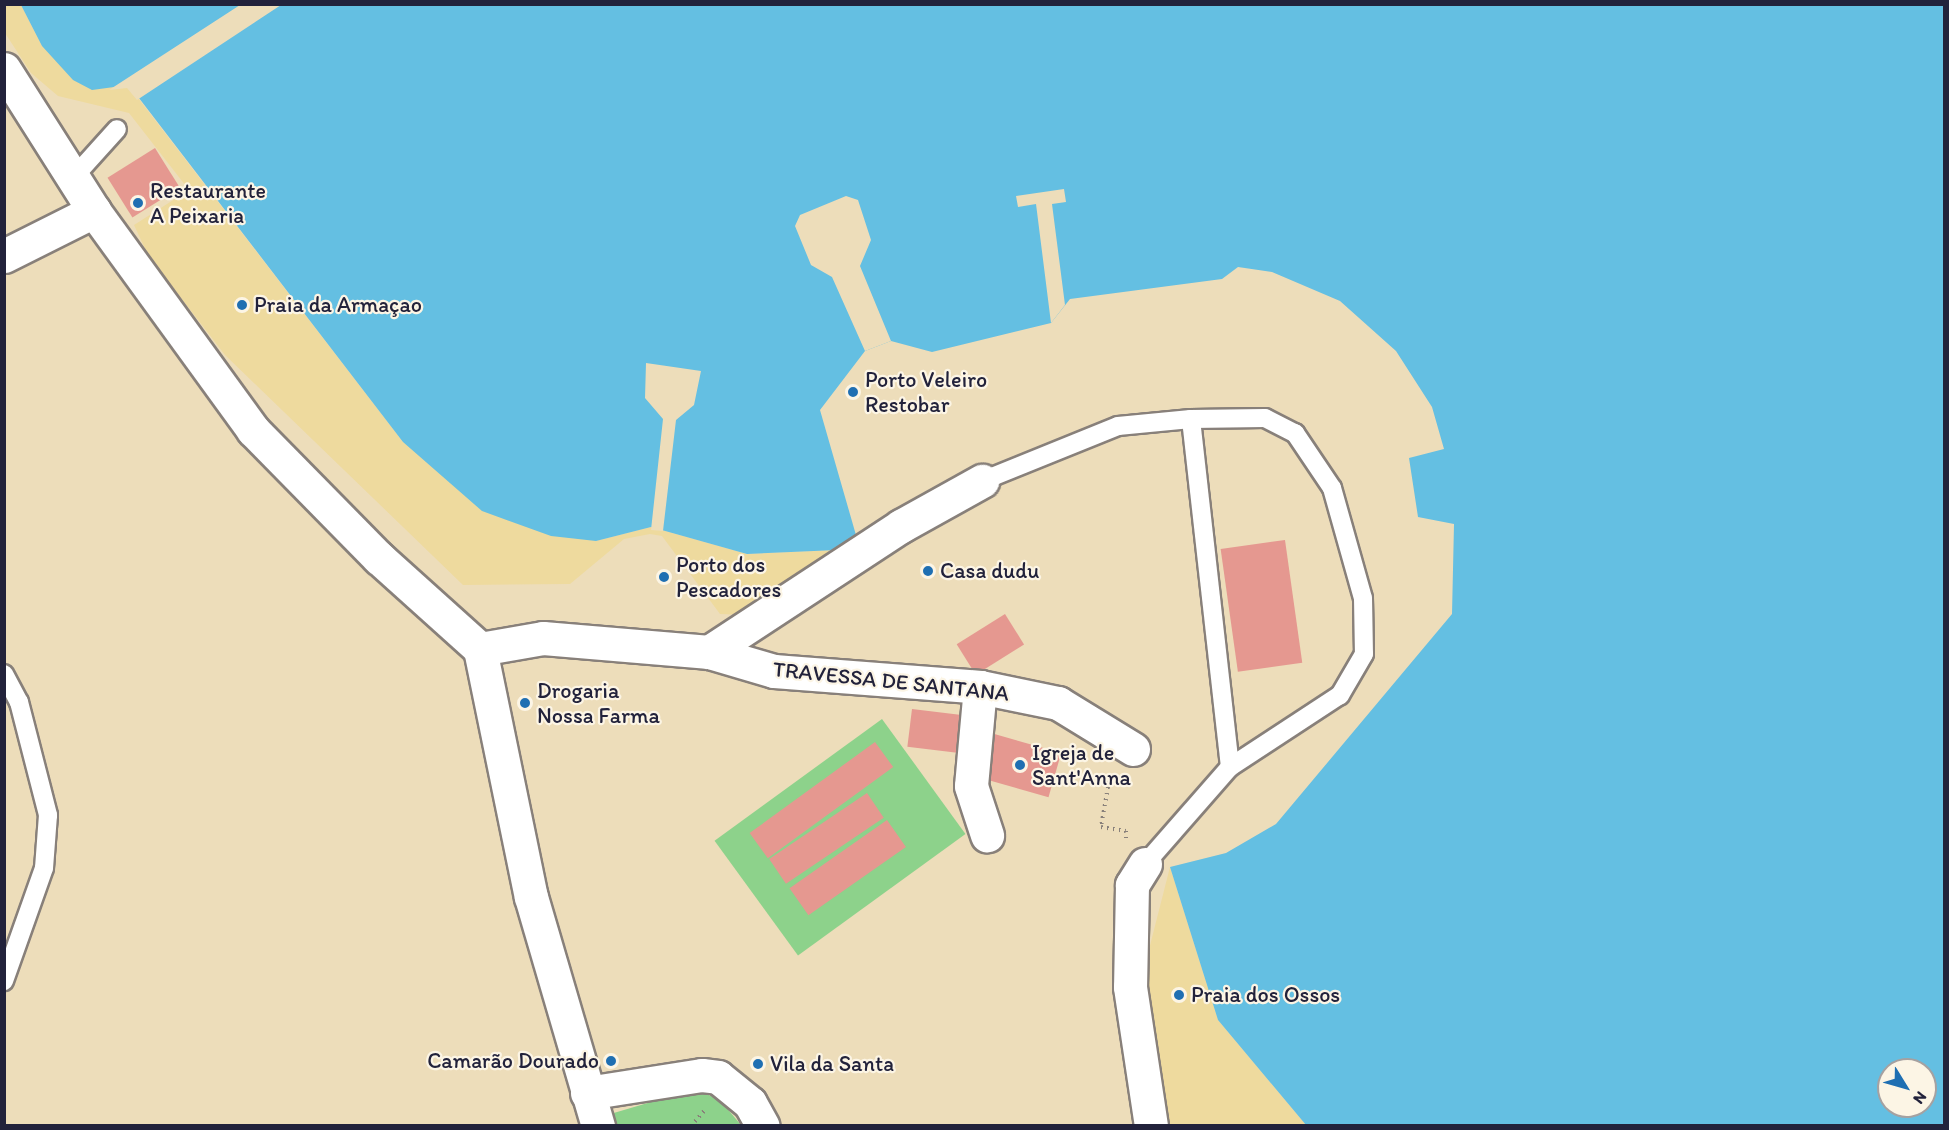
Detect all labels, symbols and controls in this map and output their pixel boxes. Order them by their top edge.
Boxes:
place label: Restaurante A Peixaria [150,177,266,228]
marker: Restaurante A Peixaria [131,196,145,210]
place label: Praia da Armaçao [254,292,422,318]
marker: Praia da Armaçao [235,298,249,312]
place label: Porto Veleiro Restobar [865,366,986,418]
marker: Porto Veleiro Restobar [846,385,860,399]
place label: Porto dos Pescadores [676,551,781,602]
place label: Casa dudu [940,558,1039,584]
marker: Casa dudu [921,564,935,578]
marker: Porto dos Pescadores [657,570,671,584]
street label: TRAVESSA DE SANTANA [772,655,1010,707]
place label: Drogaria Nossa Farma [537,677,658,728]
marker: Drogaria Nossa Farma [518,696,532,710]
place label: Igreja de Sant'Anna [1032,739,1131,790]
marker: Igreja de Sant'Anna [1013,758,1027,772]
place label: Praia dos Ossos [1191,982,1341,1008]
marker: Praia dos Ossos [1172,988,1186,1002]
place label: Camarão Dourado [427,1048,599,1074]
place label: Vila da Santa [770,1051,894,1077]
marker: Camarão Dourado [604,1054,618,1068]
marker: Vila da Santa [751,1057,765,1071]
north arrow [1877,1058,1937,1118]
text: N [1909,1088,1931,1108]

